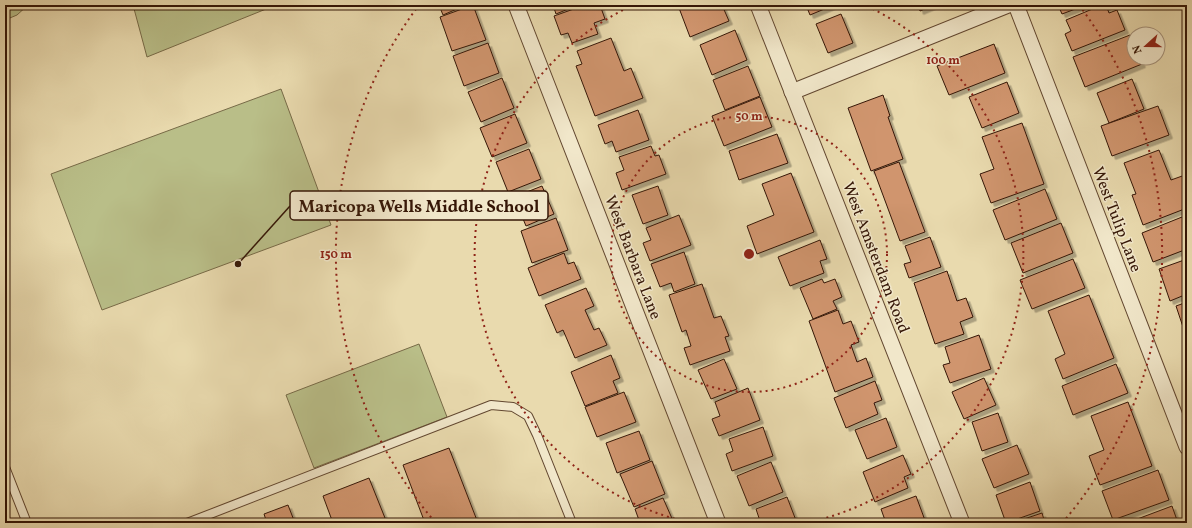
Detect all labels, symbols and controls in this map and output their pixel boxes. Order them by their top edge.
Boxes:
north arrow [1126,26,1166,66]
text: N [1130,43,1146,55]
text: 100 m [926,53,960,69]
text: 50 m [735,109,763,125]
street label: West Tulip Lane [1086,164,1146,276]
street label: West Amsterdam Road [836,179,914,337]
callout: Maricopa Wells Middle School [290,191,548,220]
street label: West Barbara Lane [598,192,666,323]
text: Maricopa Wells Middle School [298,196,540,219]
text: 150 m [320,247,352,263]
centre of rings [742,247,756,261]

